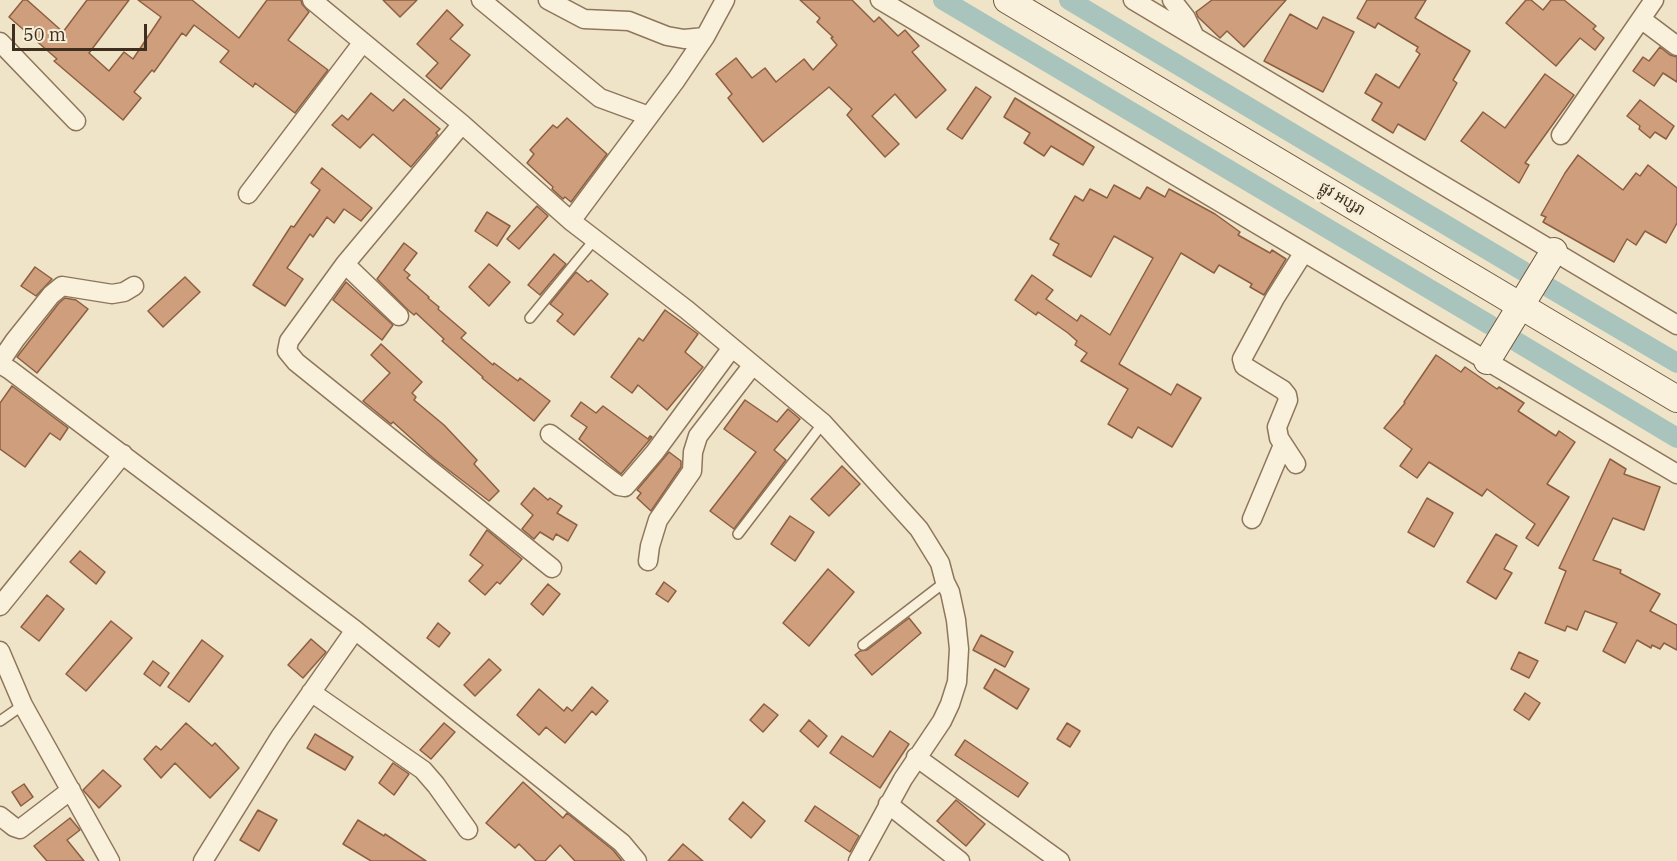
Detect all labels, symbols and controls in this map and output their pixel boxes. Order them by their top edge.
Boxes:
scale bar [15,12,150,50]
text: 50 m [23,23,66,46]
street label: ផ្លូវ អប្សរា [1316,178,1368,220]

